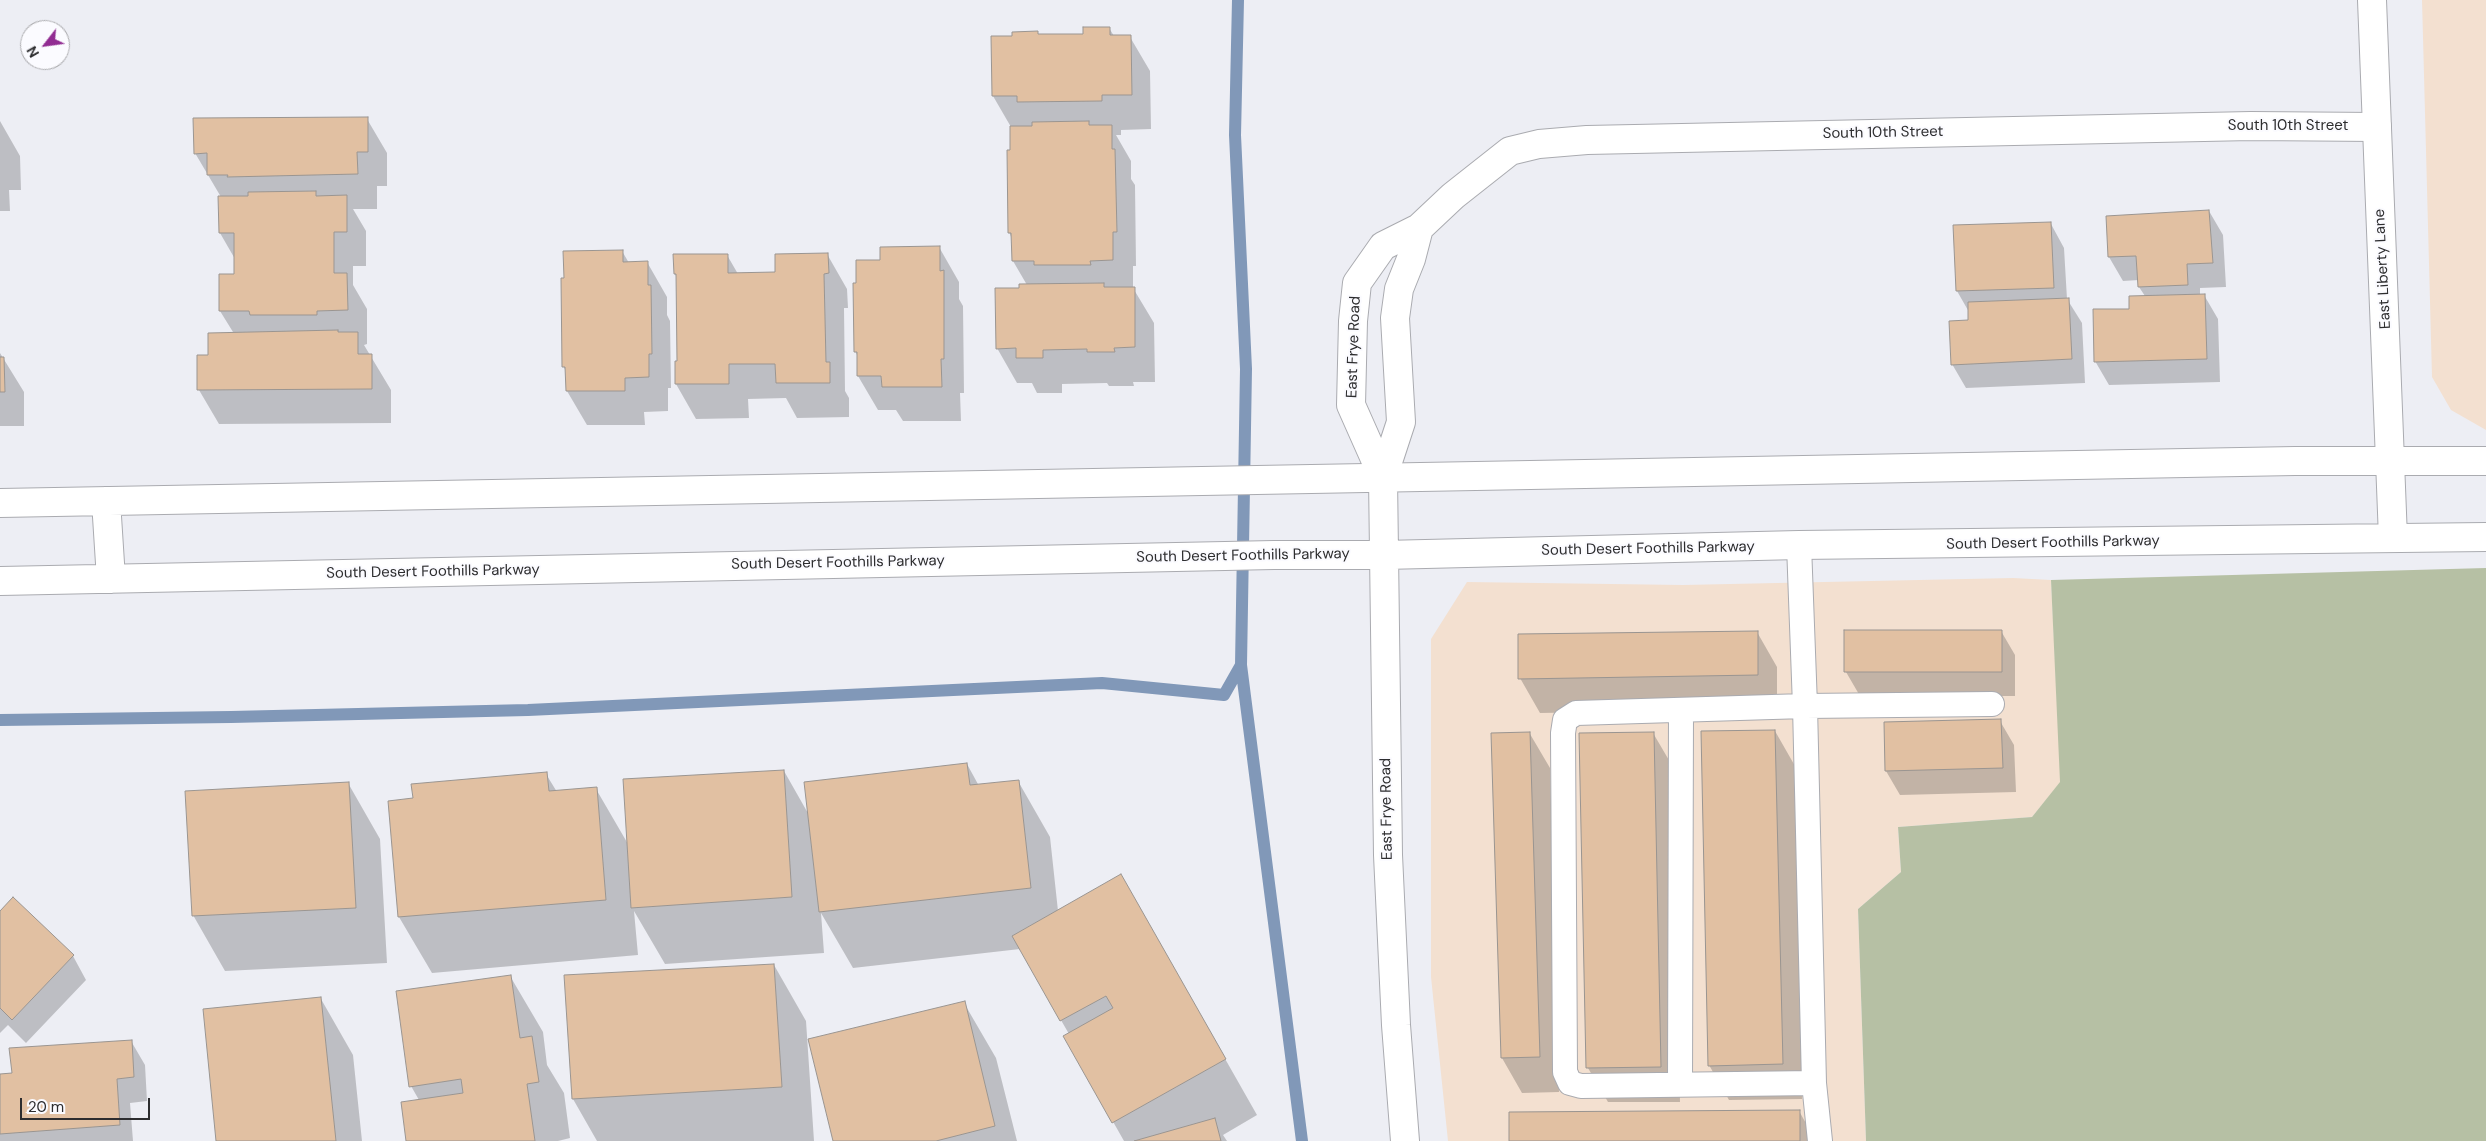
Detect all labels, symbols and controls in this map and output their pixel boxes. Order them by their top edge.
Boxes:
north arrow [20,20,70,70]
text: N [23,43,43,61]
street label: South 10th Street [2228,117,2348,135]
street label: South 10th Street [1823,123,1943,143]
street label: East Liberty Lane [2371,209,2395,329]
street label: East Frye Road [1343,296,1365,398]
street label: South Desert Foothills Parkway [1946,532,2160,554]
street label: South Desert Foothills Parkway [1541,538,1755,560]
street label: South Desert Foothills Parkway [1136,545,1350,567]
street label: South Desert Foothills Parkway [731,552,945,574]
street label: South Desert Foothills Parkway [326,561,540,583]
street label: East Frye Road [1377,758,1397,860]
scale bar [22,1088,152,1120]
text: 20 m [28,1097,64,1117]

